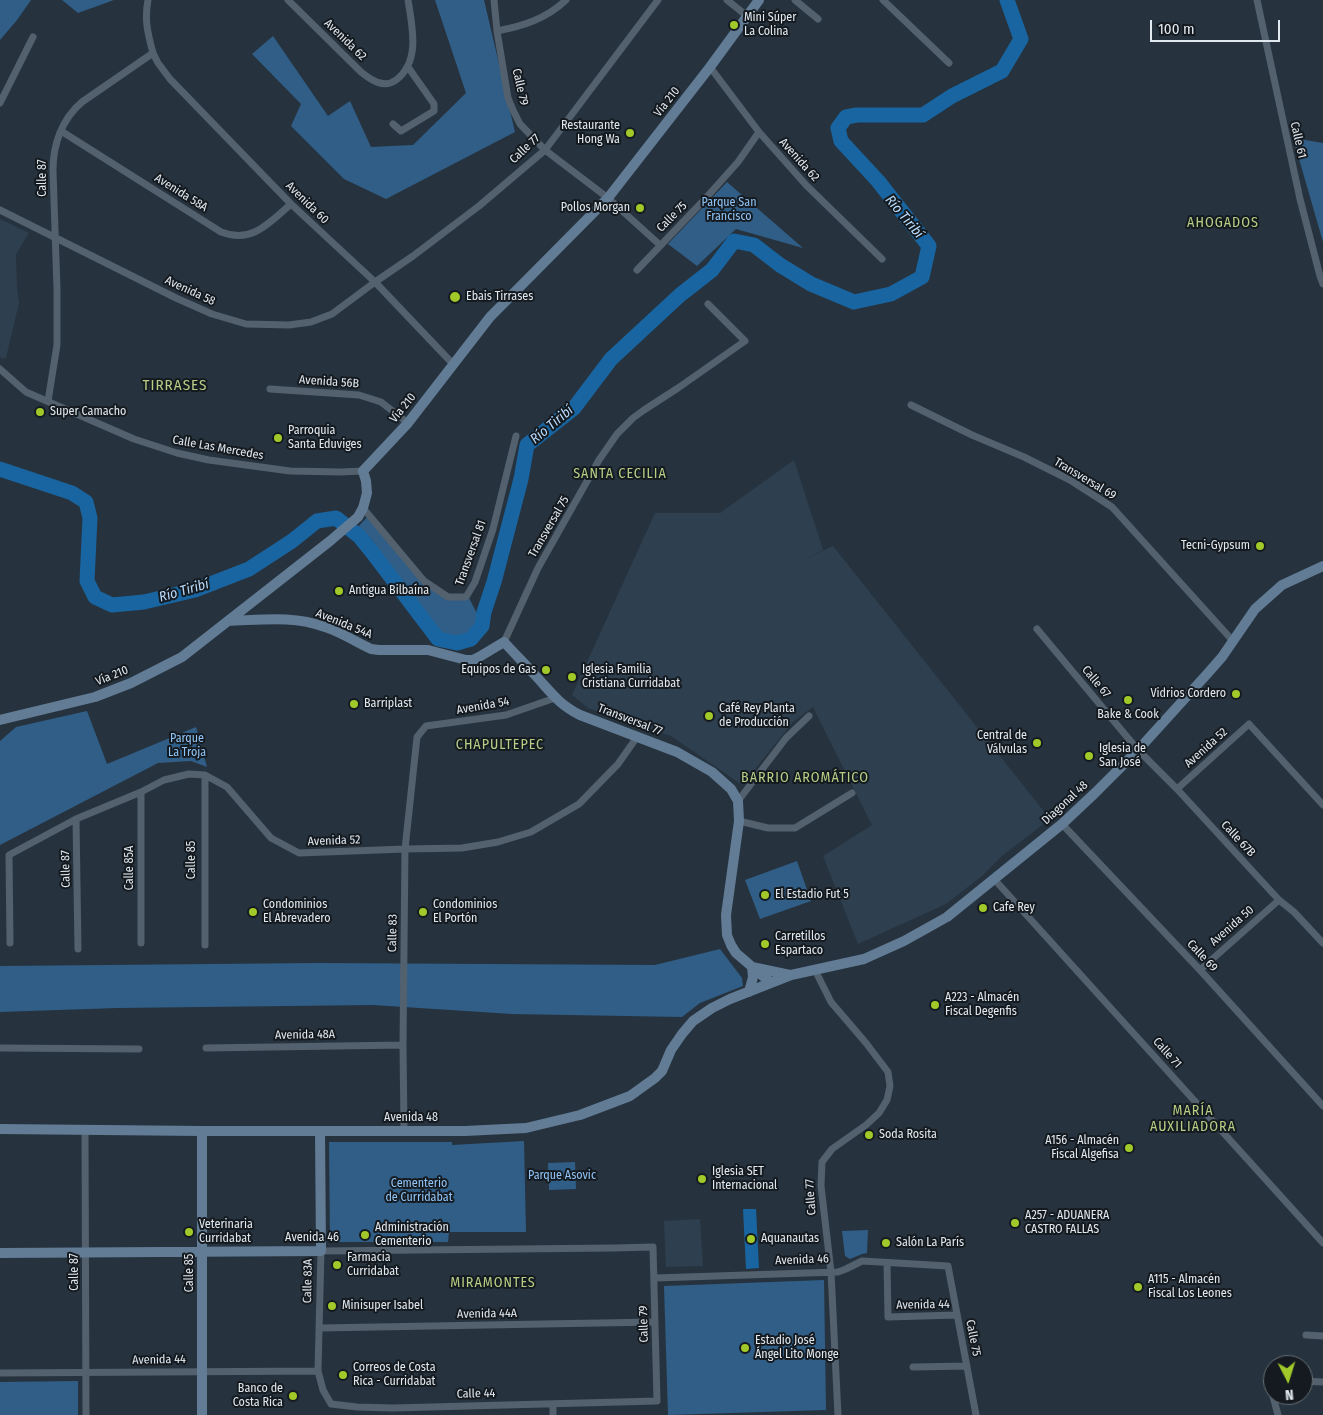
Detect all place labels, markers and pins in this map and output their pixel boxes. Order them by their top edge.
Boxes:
place label: Mini Súper La Colina [744,11,796,39]
marker: Mini Súper La Colina [728,19,740,31]
place label: Restaurante Hong Wa [561,119,620,147]
marker: Restaurante Hong Wa [624,127,636,139]
place label: Pollos Morgan [561,201,630,215]
marker: Pollos Morgan [634,202,646,214]
marker: Ebais Tirrases [448,290,462,304]
place label: Ebais Tirrases [466,290,533,304]
place label: Super Camacho [50,405,126,419]
marker: Super Camacho [34,406,46,418]
place label: Parroquia Santa Eduviges [288,424,362,452]
marker: Parroquia Santa Eduviges [272,432,284,444]
place label: Tecni-Gypsum [1181,539,1250,553]
marker: Tecni-Gypsum [1254,540,1266,552]
place label: Antigua Bilbaína [349,584,429,598]
marker: Antigua Bilbaína [333,585,345,597]
place label: Equipos de Gas [461,663,536,677]
place label: Iglesia Familia Cristiana Curridabat [582,663,680,691]
marker: Equipos de Gas [540,664,552,676]
marker: Iglesia Familia Cristiana Curridabat [566,671,578,683]
place label: Vidrios Cordero [1150,687,1226,701]
marker: Vidrios Cordero [1230,688,1242,700]
marker: Bake & Cook [1122,694,1134,706]
place label: Barriplast [364,697,412,711]
marker: Barriplast [348,698,360,710]
place label: Café Rey Planta de Producción [719,702,795,730]
place label: Bake & Cook [1097,708,1159,722]
marker: Café Rey Planta de Producción [703,710,715,722]
place label: Central de Válvulas [977,729,1027,757]
marker: Central de Válvulas [1031,737,1043,749]
place label: Iglesia de San José [1099,742,1146,770]
marker: Iglesia de San José [1083,750,1095,762]
place label: El Estadio Fut 5 [775,888,849,902]
marker: El Estadio Fut 5 [759,889,771,901]
place label: Condominios El Abrevadero [263,898,331,926]
place label: Condominios El Portón [433,898,497,926]
place label: Cafe Rey [993,901,1035,915]
marker: Cafe Rey [977,902,989,914]
marker: Condominios El Abrevadero [247,906,259,918]
marker: Condominios El Portón [417,906,429,918]
place label: Carretillos Espartaco [775,930,825,958]
marker: Carretillos Espartaco [759,938,771,950]
place label: A223 - Almacén Fiscal Degenfis [945,991,1019,1019]
marker: A223 - Almacén Fiscal Degenfis [929,999,941,1011]
place label: Soda Rosita [879,1128,937,1142]
marker: Soda Rosita [863,1129,875,1141]
place label: A156 - Almacén Fiscal Algefisa [1045,1134,1119,1162]
marker: A156 - Almacén Fiscal Algefisa [1123,1142,1135,1154]
place label: Iglesia SET Internacional [712,1165,777,1193]
marker: Iglesia SET Internacional [696,1173,708,1185]
place label: A257 - ADUANERA CASTRO FALLAS [1025,1209,1109,1237]
marker: A257 - ADUANERA CASTRO FALLAS [1009,1217,1021,1229]
place label: Veterinaria Curridabat [199,1218,253,1246]
place label: Administración Cementerio [375,1221,449,1249]
marker: Veterinaria Curridabat [183,1226,195,1238]
marker: Administración Cementerio [359,1229,371,1241]
place label: Aquanautas [761,1232,819,1246]
marker: Aquanautas [745,1233,757,1245]
place label: Salón La París [896,1236,964,1250]
marker: Salón La París [880,1237,892,1249]
place label: Farmacia Curridabat [347,1251,399,1279]
marker: Farmacia Curridabat [331,1259,343,1271]
place label: A115 - Almacén Fiscal Los Leones [1148,1273,1232,1301]
marker: A115 - Almacén Fiscal Los Leones [1132,1281,1144,1293]
place label: Minisuper Isabel [342,1299,423,1313]
marker: Minisuper Isabel [326,1300,338,1312]
place label: Estadio José Ángel Lito Monge [755,1334,839,1362]
marker: Estadio José Ángel Lito Monge [739,1342,751,1354]
place label: Correos de Costa Rica - Curridabat [353,1361,436,1389]
marker: Correos de Costa Rica - Curridabat [337,1369,349,1381]
place label: Banco de Costa Rica [233,1382,283,1410]
marker: Banco de Costa Rica [287,1390,299,1402]

